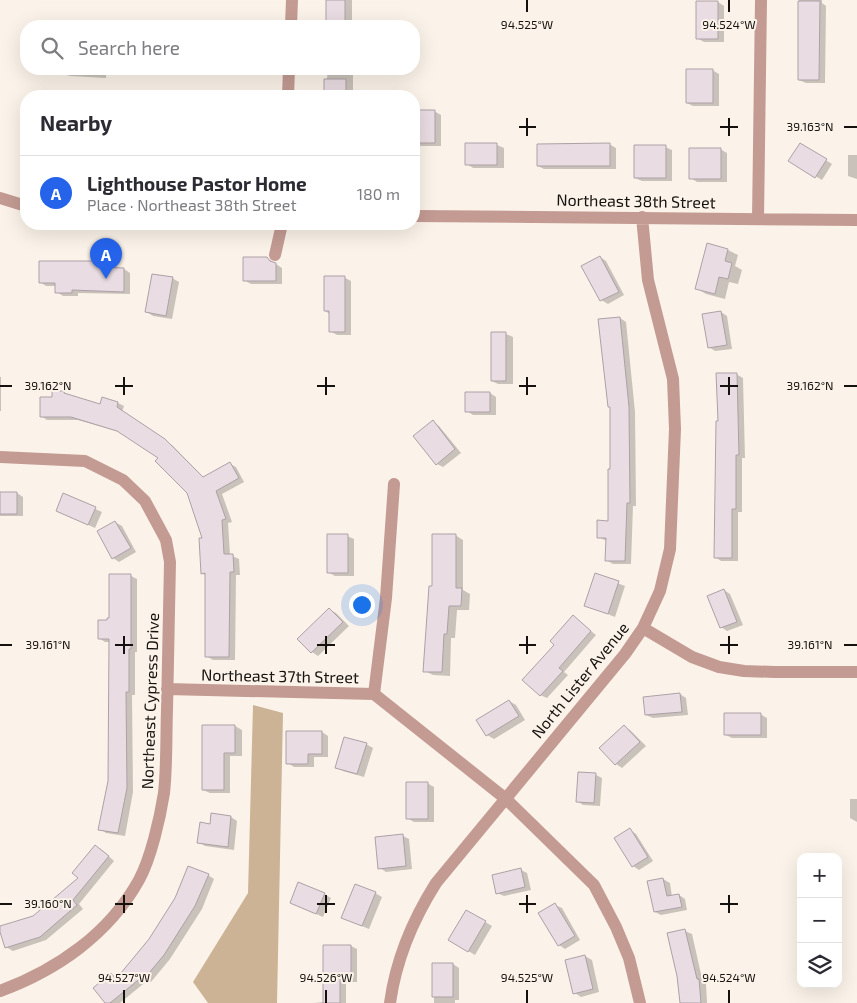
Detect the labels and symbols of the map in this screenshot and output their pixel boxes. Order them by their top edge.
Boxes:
text: 94.525°W [501,17,553,31]
text: 94.524°W [702,17,756,31]
text: 39.163°N [787,119,833,133]
street label: Northeast 38th Street [556,190,716,211]
pin: A [90,238,122,279]
text: 39.162°N [25,378,71,392]
text: 39.162°N [787,378,833,392]
your location [349,592,375,618]
street label: Northeast Cypress Drive [137,612,162,790]
street label: North Lister Avenue [527,618,632,741]
text: 39.161°N [25,637,71,651]
text: 39.161°N [787,637,833,651]
street label: Northeast 37th Street [201,665,359,686]
text: 39.160°N [24,896,72,910]
text: 94.527°W [98,970,150,984]
text: 94.526°W [300,970,352,984]
text: 94.525°W [501,970,553,984]
text: 94.524°W [702,970,756,984]

